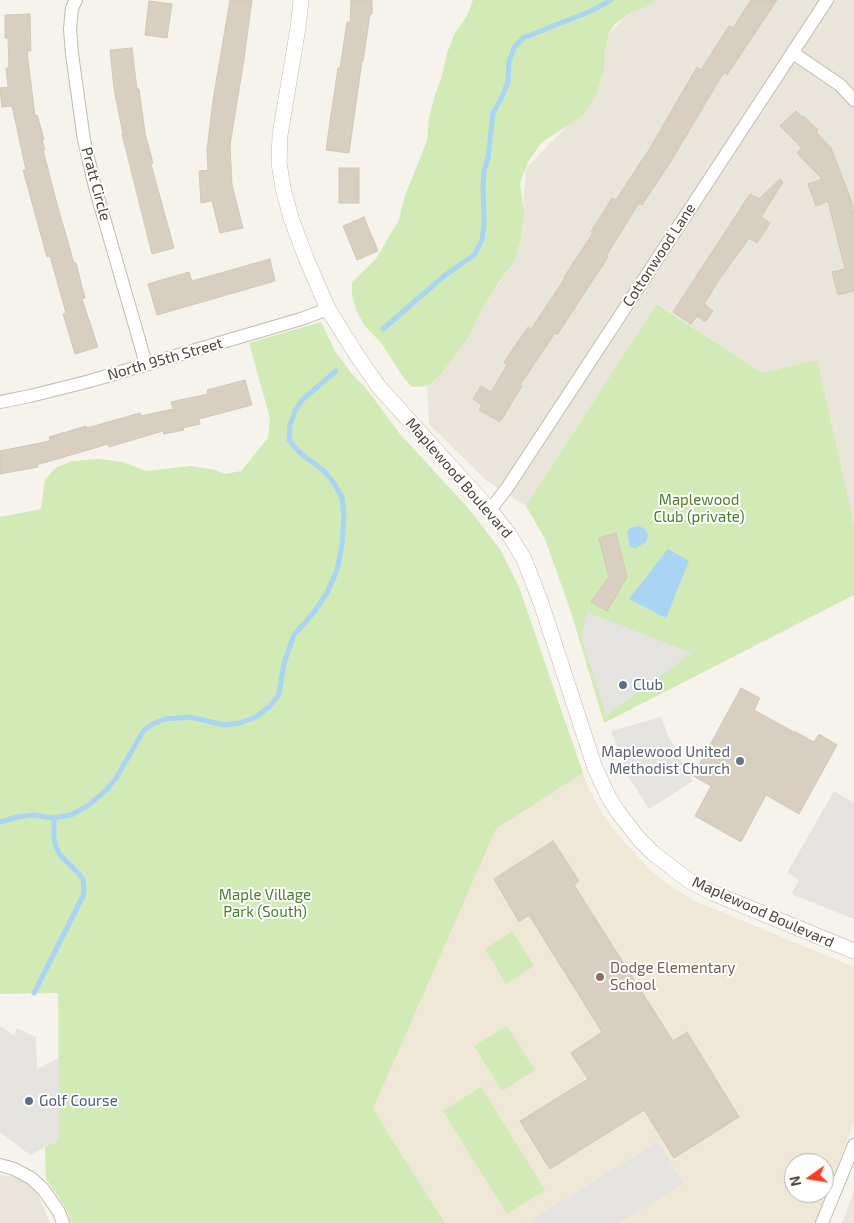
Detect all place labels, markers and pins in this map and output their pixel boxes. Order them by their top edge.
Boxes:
place label: Club [633,676,663,694]
marker: Club [617,679,629,691]
place label: Maplewood United Methodist Church [601,743,730,778]
marker: Maplewood United Methodist Church [734,755,746,767]
place label: Dodge Elementary School [610,959,736,994]
marker: Dodge Elementary School [594,971,606,983]
place label: Golf Course [39,1092,118,1110]
marker: Golf Course [23,1095,35,1107]

